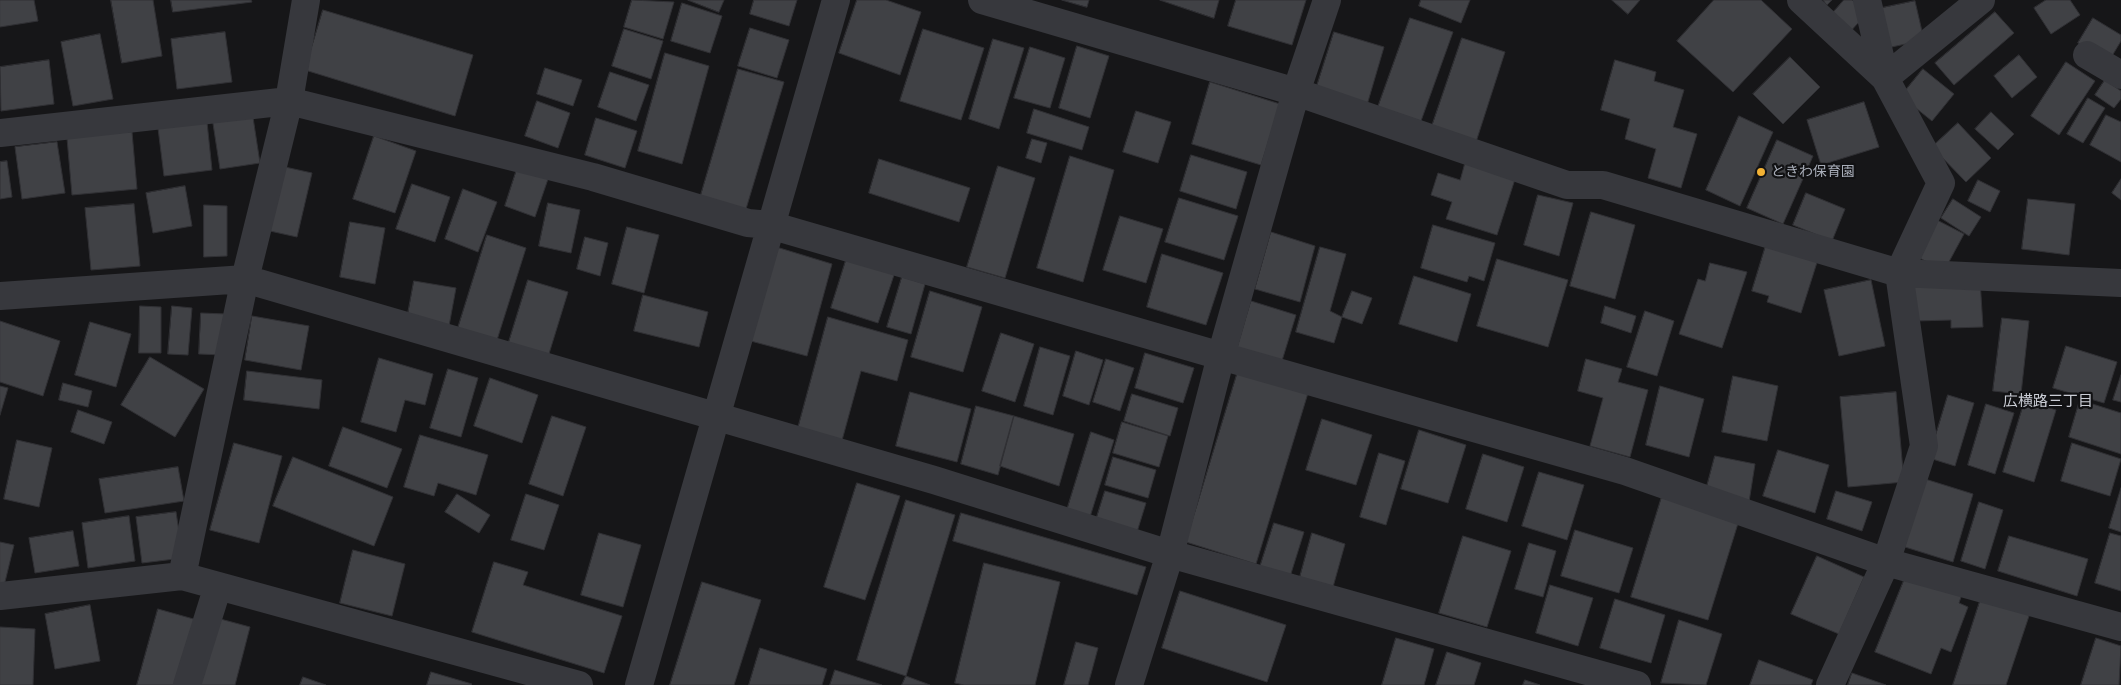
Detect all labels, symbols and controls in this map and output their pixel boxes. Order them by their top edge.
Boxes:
place label: ときわ保育園 [1771,164,1855,180]
marker: ときわ保育園 [1755,166,1767,178]
district label: 広横路三丁目 [2003,393,2093,411]

